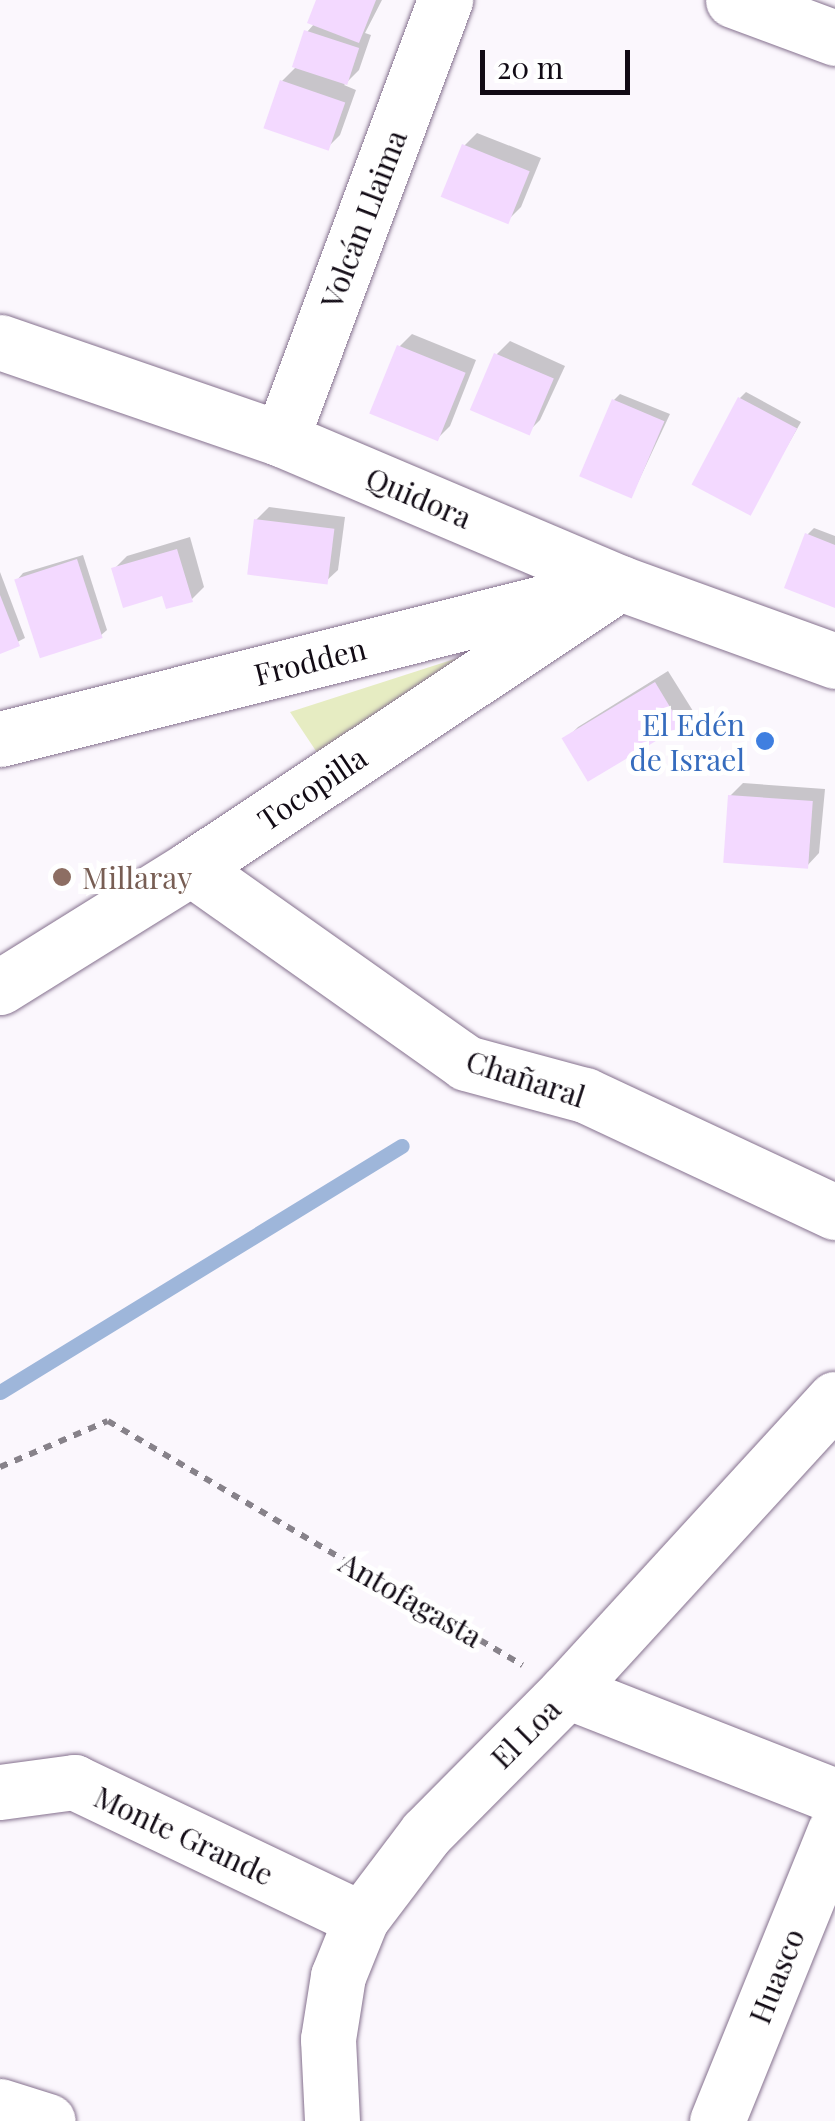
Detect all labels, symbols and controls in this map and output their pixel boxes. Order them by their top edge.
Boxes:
scale bar [485,30,635,92]
text: 20 m [497,47,563,87]
street label: Volcán Llaima [313,125,413,313]
street label: Quidora [361,459,477,535]
street label: Frodden [250,630,370,692]
place label: El Edén de Israel [629,706,745,776]
marker: El Edén de Israel [754,730,776,752]
street label: Tocopilla [251,739,373,837]
place label: Millaray [82,859,192,895]
marker: Millaray [51,866,73,888]
street label: Chañaral [462,1042,590,1114]
street label: Antofagasta [333,1544,489,1654]
street label: El Loa [483,1691,567,1775]
street label: Monte Grande [89,1778,279,1892]
street label: Huasco [741,1923,811,2029]

